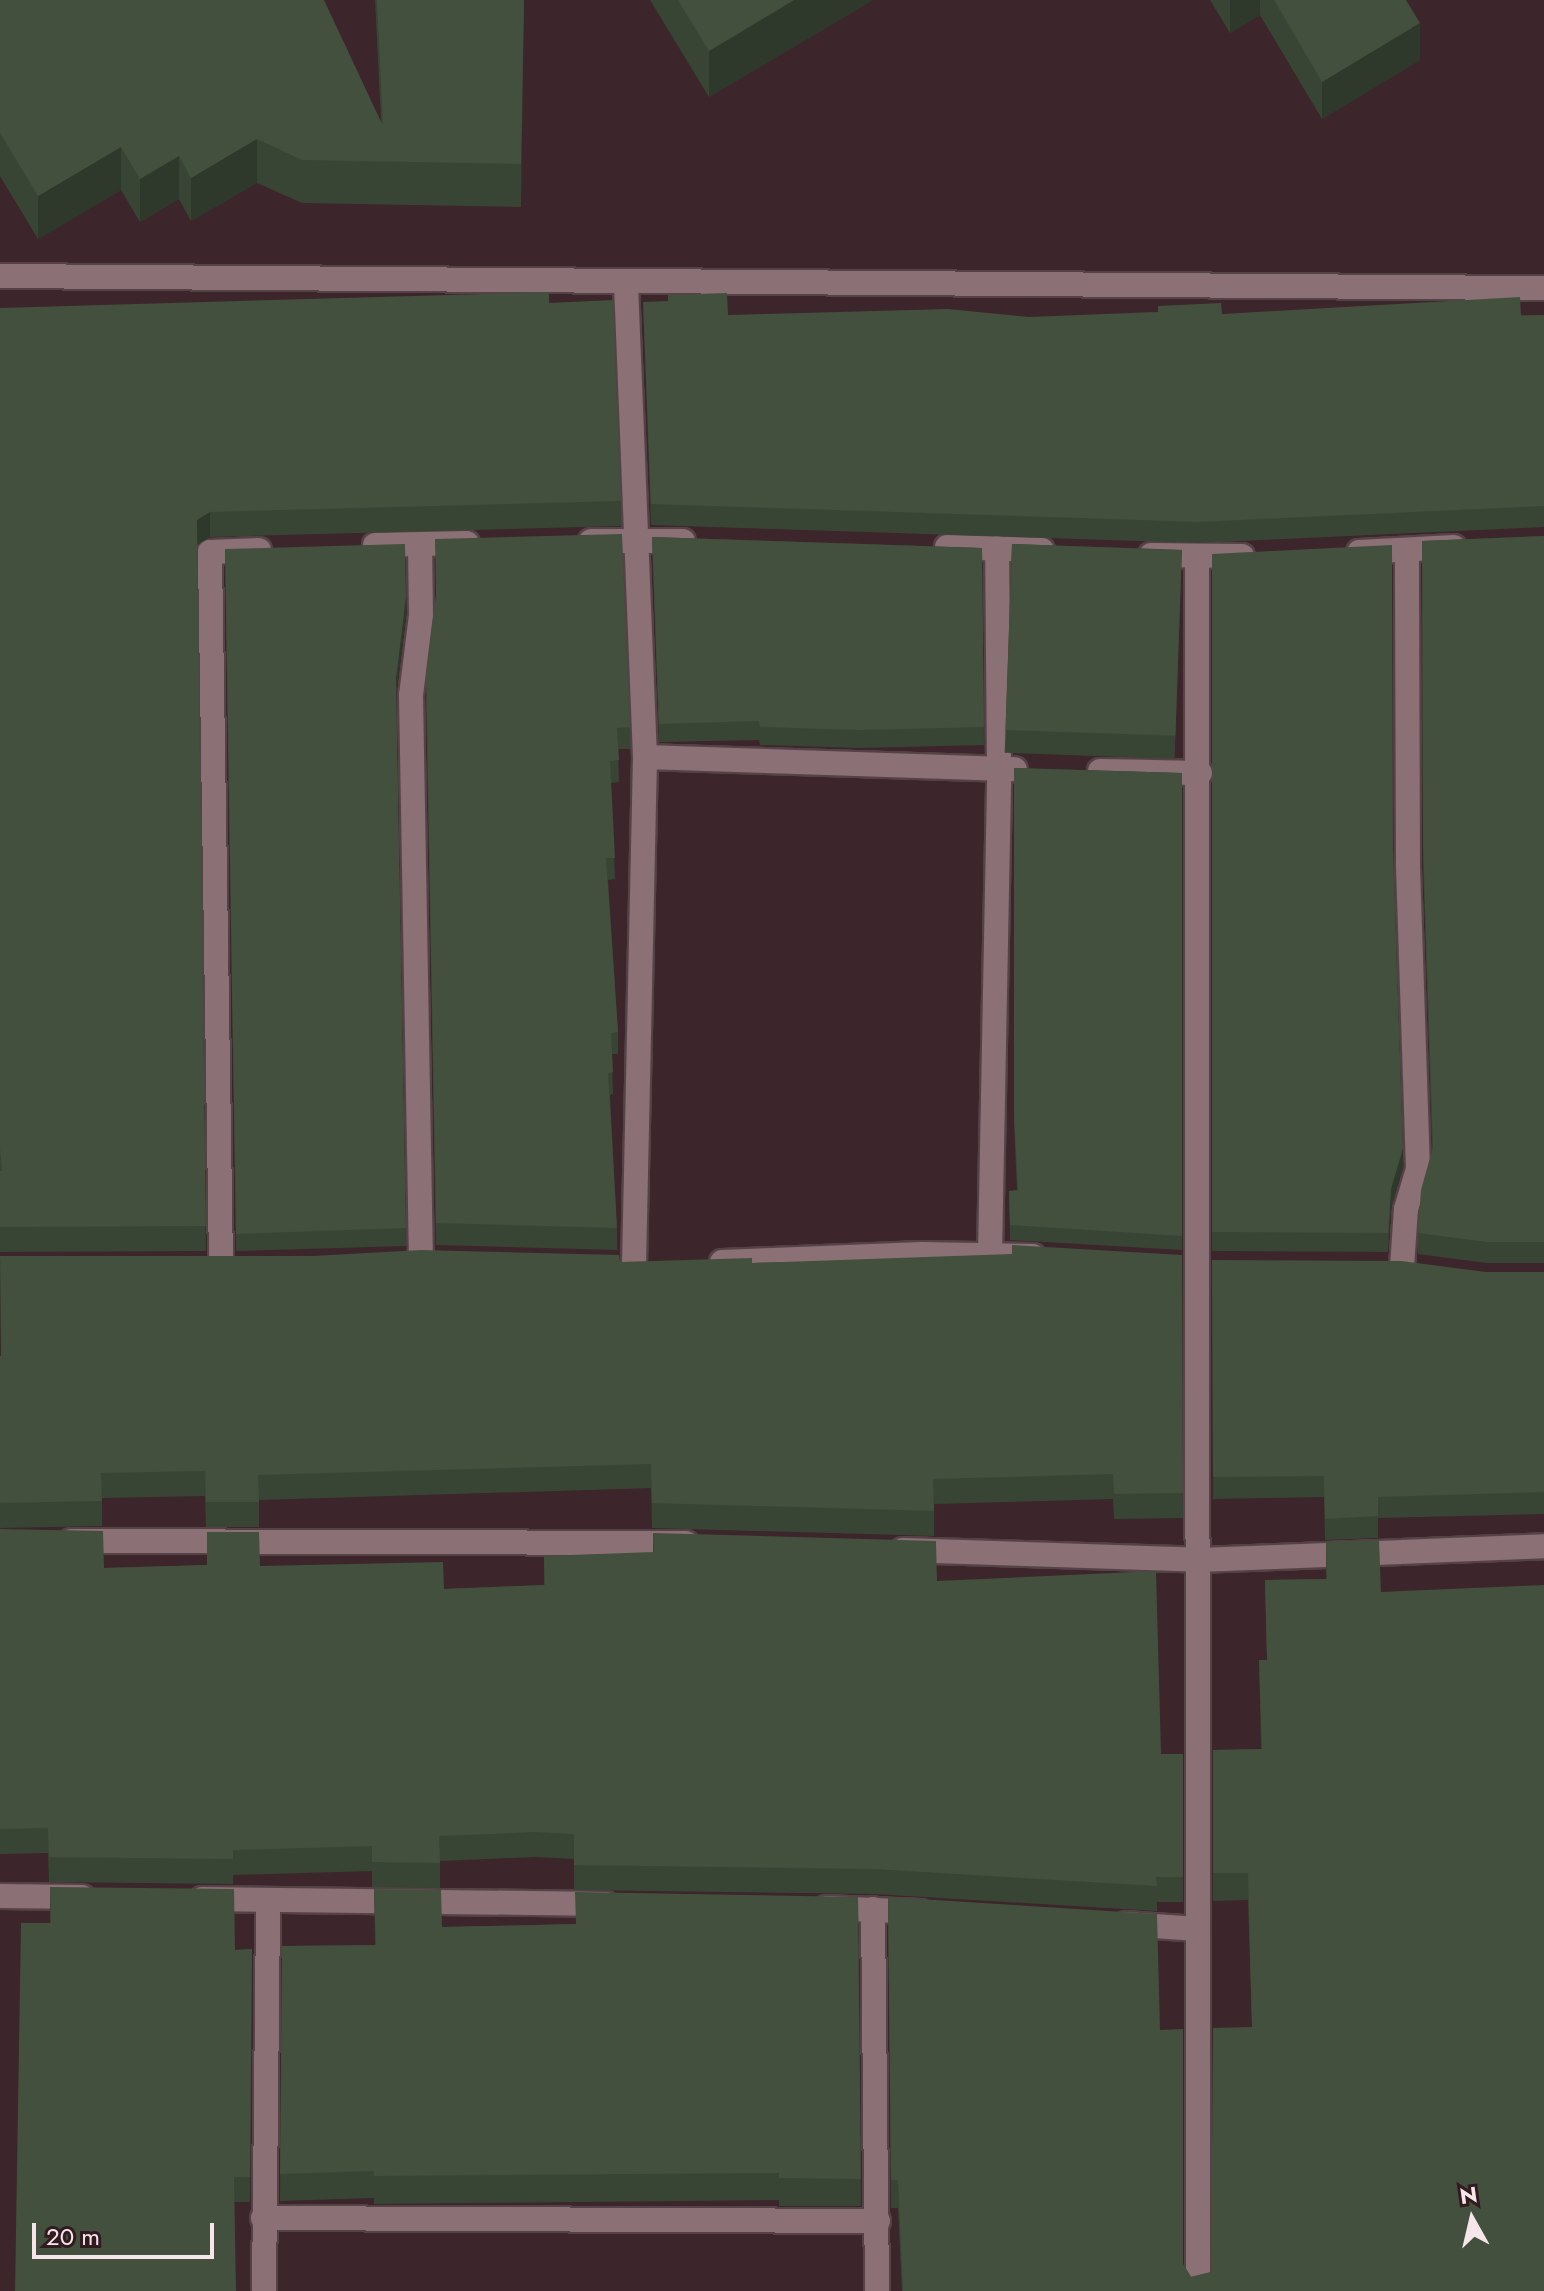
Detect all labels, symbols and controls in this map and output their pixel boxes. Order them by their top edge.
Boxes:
text: N [1458,2178,1480,2212]
north arrow [1432,2179,1512,2259]
scale bar [36,2207,218,2257]
text: 20 m [46,2219,100,2254]

